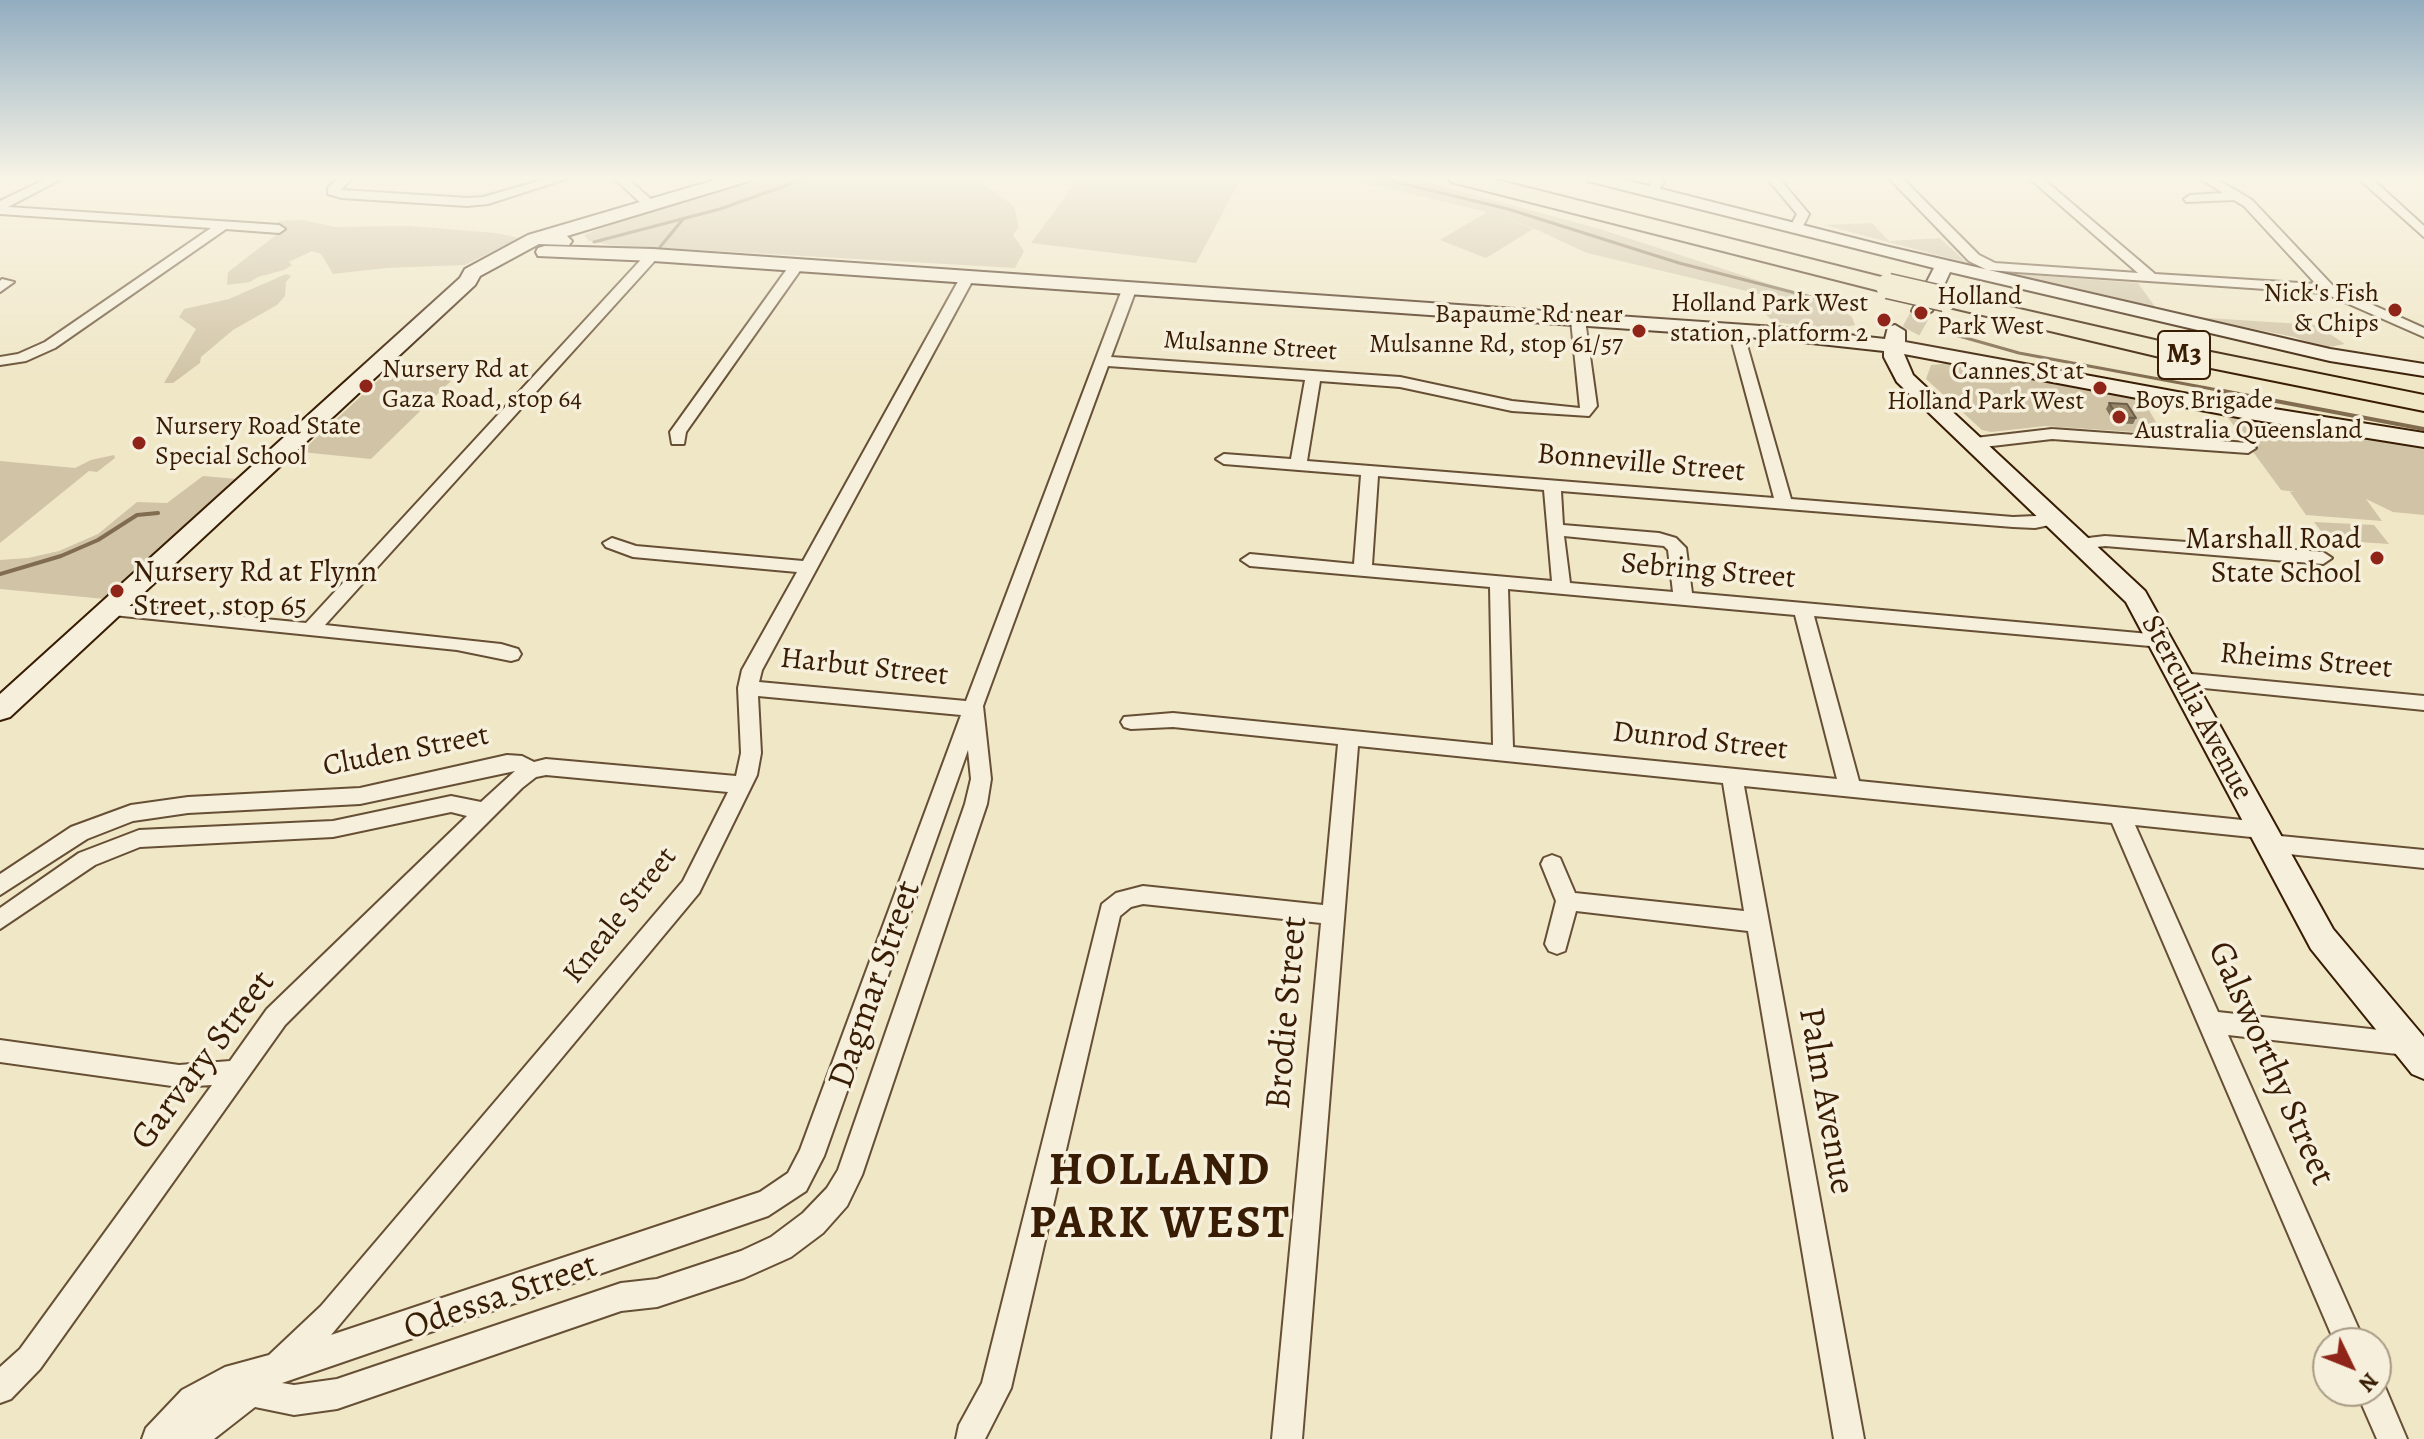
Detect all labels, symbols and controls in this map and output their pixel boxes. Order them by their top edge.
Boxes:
place label: Nick's Fish & Chips [2264,279,2379,340]
place label: Holland Park West [1937,282,2044,344]
place label: Holland Park West station, platform 2 [1670,289,1868,350]
place label: Bapaume Rd near Mulsanne Rd, stop 61/57 [1369,300,1623,362]
marker: Nick's Fish & Chips [2386,301,2404,319]
marker: Holland Park West [1912,304,1930,322]
marker: Holland Park West station, platform 2 [1875,311,1893,329]
marker: Bapaume Rd near Mulsanne Rd, stop 61/57 [1630,322,1648,340]
street label: Mulsanne Street [1162,325,1338,369]
road number: M3 [2158,331,2210,379]
place label: Nursery Rd at Gaza Road, stop 64 [382,355,582,416]
place label: Cannes St at Holland Park West [1887,357,2084,418]
marker: Nursery Rd at Gaza Road, stop 64 [357,377,375,395]
marker: Cannes St at Holland Park West [2091,379,2109,397]
place label: Boys Brigade Australia Queensland [2135,386,2362,448]
marker: Boys Brigade Australia Queensland [2110,408,2128,426]
place label: Nursery Road State Special School [155,412,361,474]
marker: Nursery Road State Special School [130,434,148,452]
street label: Bonneville Street [1536,437,1746,491]
place label: Marshall Road State School [2185,523,2361,594]
street label: Sebring Street [1619,546,1797,598]
marker: Marshall Road State School [2368,549,2386,567]
place label: Nursery Rd at Flynn Street, stop 65 [133,556,377,626]
marker: Nursery Rd at Flynn Street, stop 65 [108,582,126,600]
street label: Sterculia Avenue [2132,609,2260,807]
street label: Rheims Street [2218,637,2394,687]
street label: Harbut Street [778,641,950,695]
street label: Dunrod Street [1611,715,1789,769]
street label: Cluden Street [320,718,492,786]
street label: Kneale Street [557,841,685,991]
street label: Dagmar Street [820,876,932,1094]
street label: Brodie Street [1258,915,1318,1111]
street label: Galsworthy Street [2197,935,2343,1193]
street label: Garvary Street [123,963,285,1159]
street label: Palm Avenue [1787,1004,1863,1198]
district label: HOLLAND PARK WEST [1029,1145,1291,1254]
street label: Odessa Street [399,1245,603,1351]
north arrow [2312,1327,2392,1407]
text: N [2352,1366,2385,1398]

